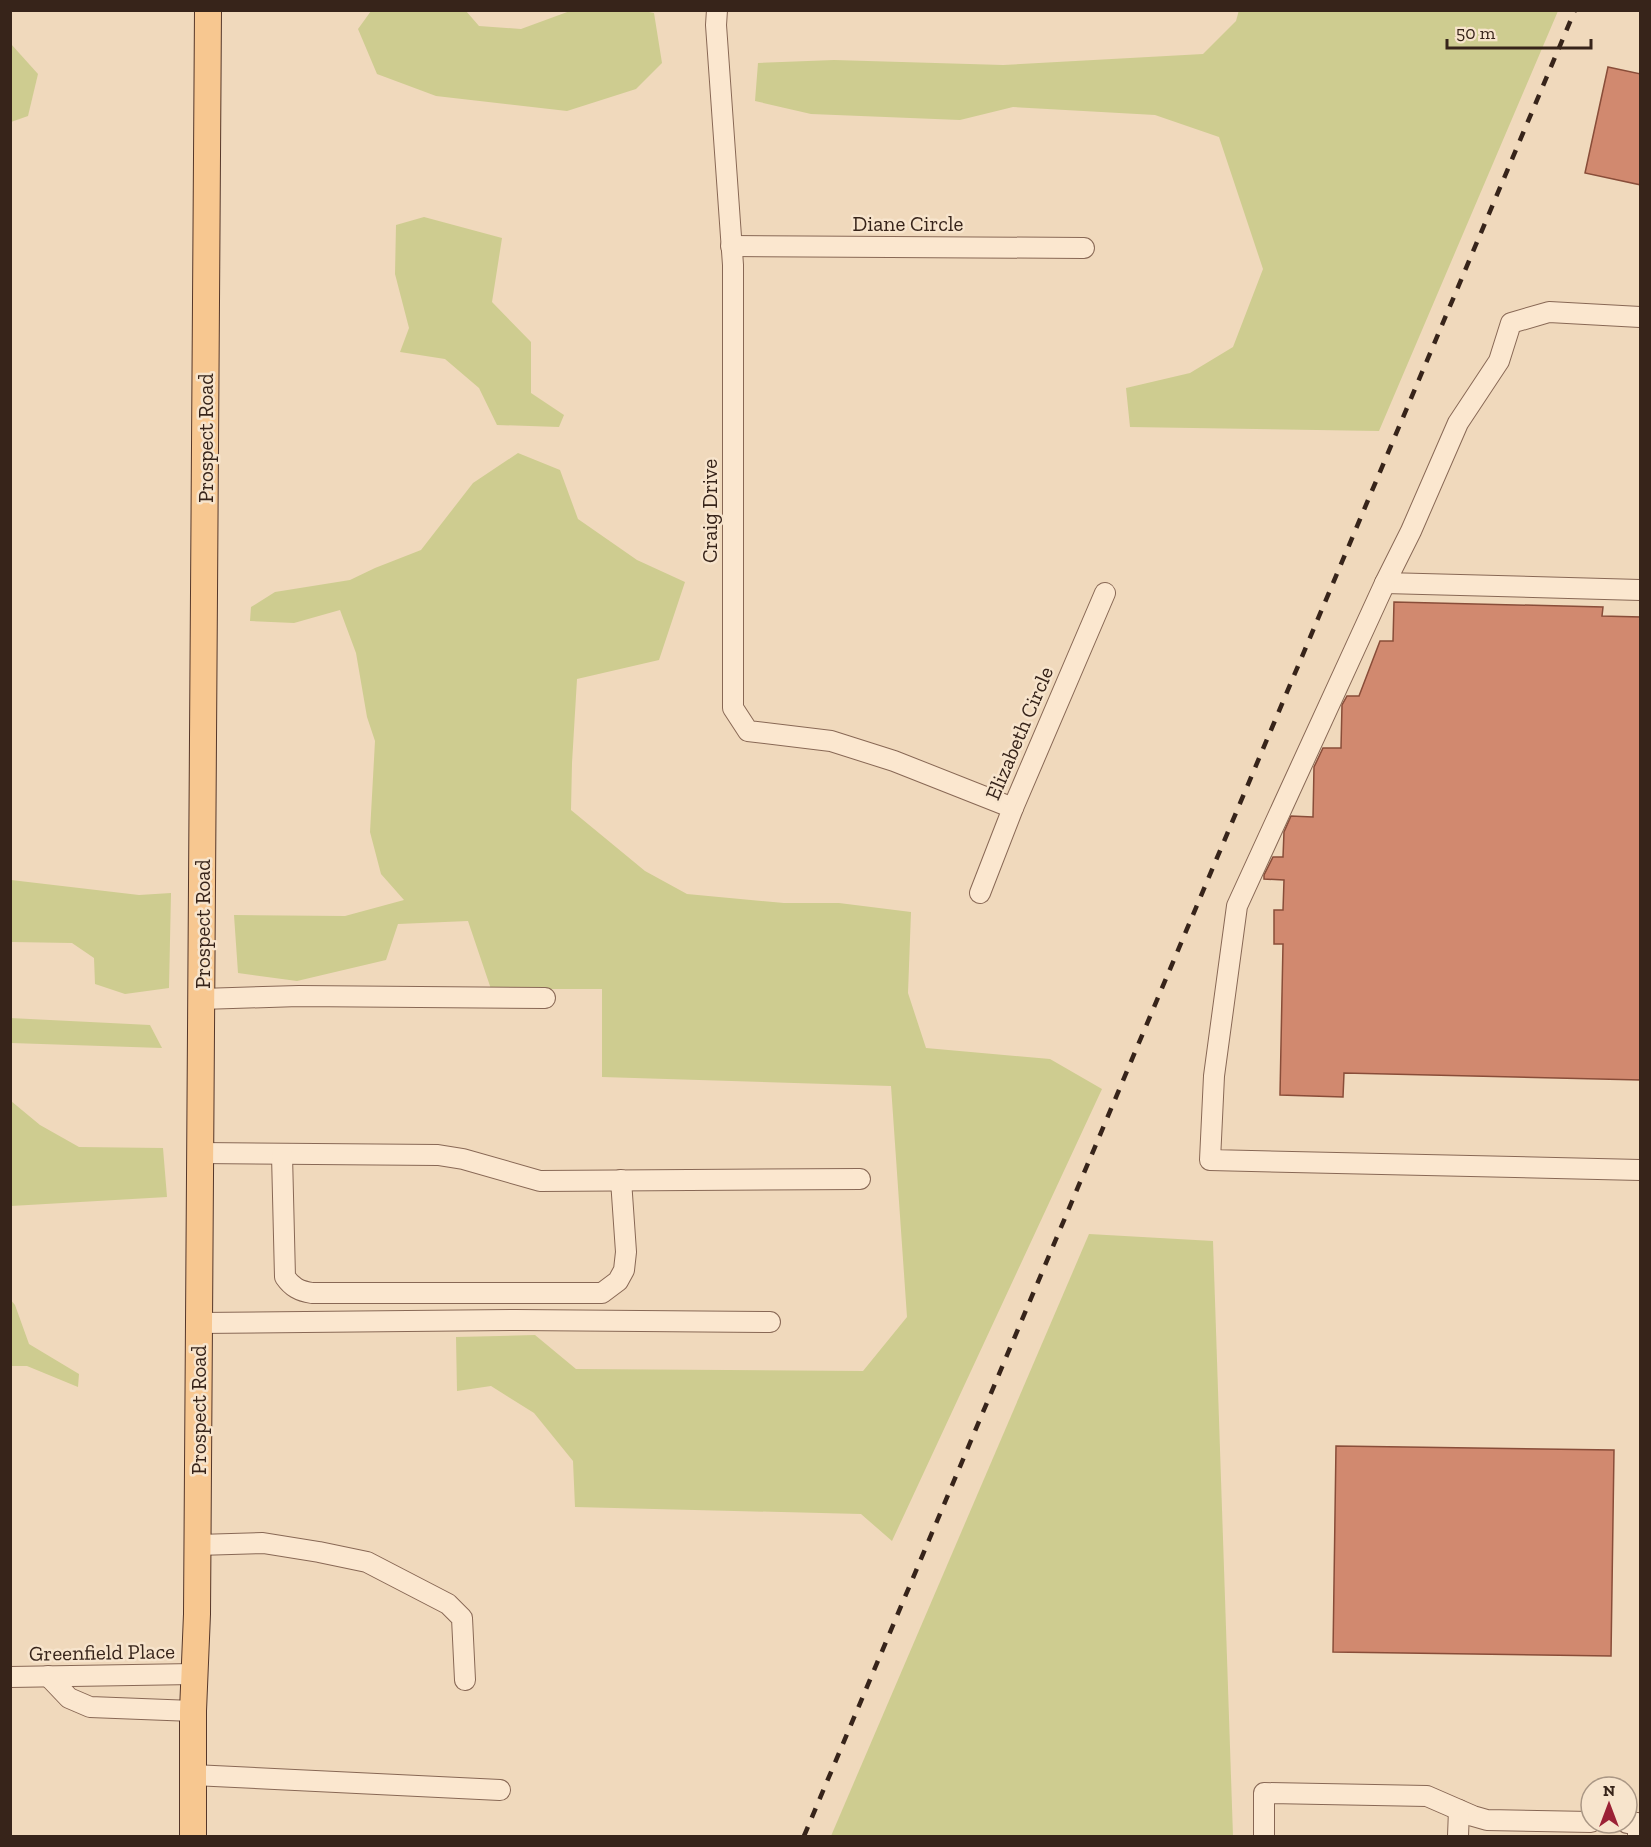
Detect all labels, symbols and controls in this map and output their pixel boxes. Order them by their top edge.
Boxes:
scale bar [1447,12,1591,50]
text: 50 m [1456,22,1496,44]
street label: Diane Circle [853,211,964,236]
street label: Prospect Road [193,373,218,503]
street label: Craig Drive [697,459,722,563]
street label: Elizabeth Circle [980,663,1058,803]
street label: Prospect Road [190,859,215,989]
street label: Prospect Road [186,1345,211,1475]
street label: Greenfield Place [29,1638,175,1666]
north arrow [1579,1775,1639,1835]
text: N [1603,1781,1615,1800]

